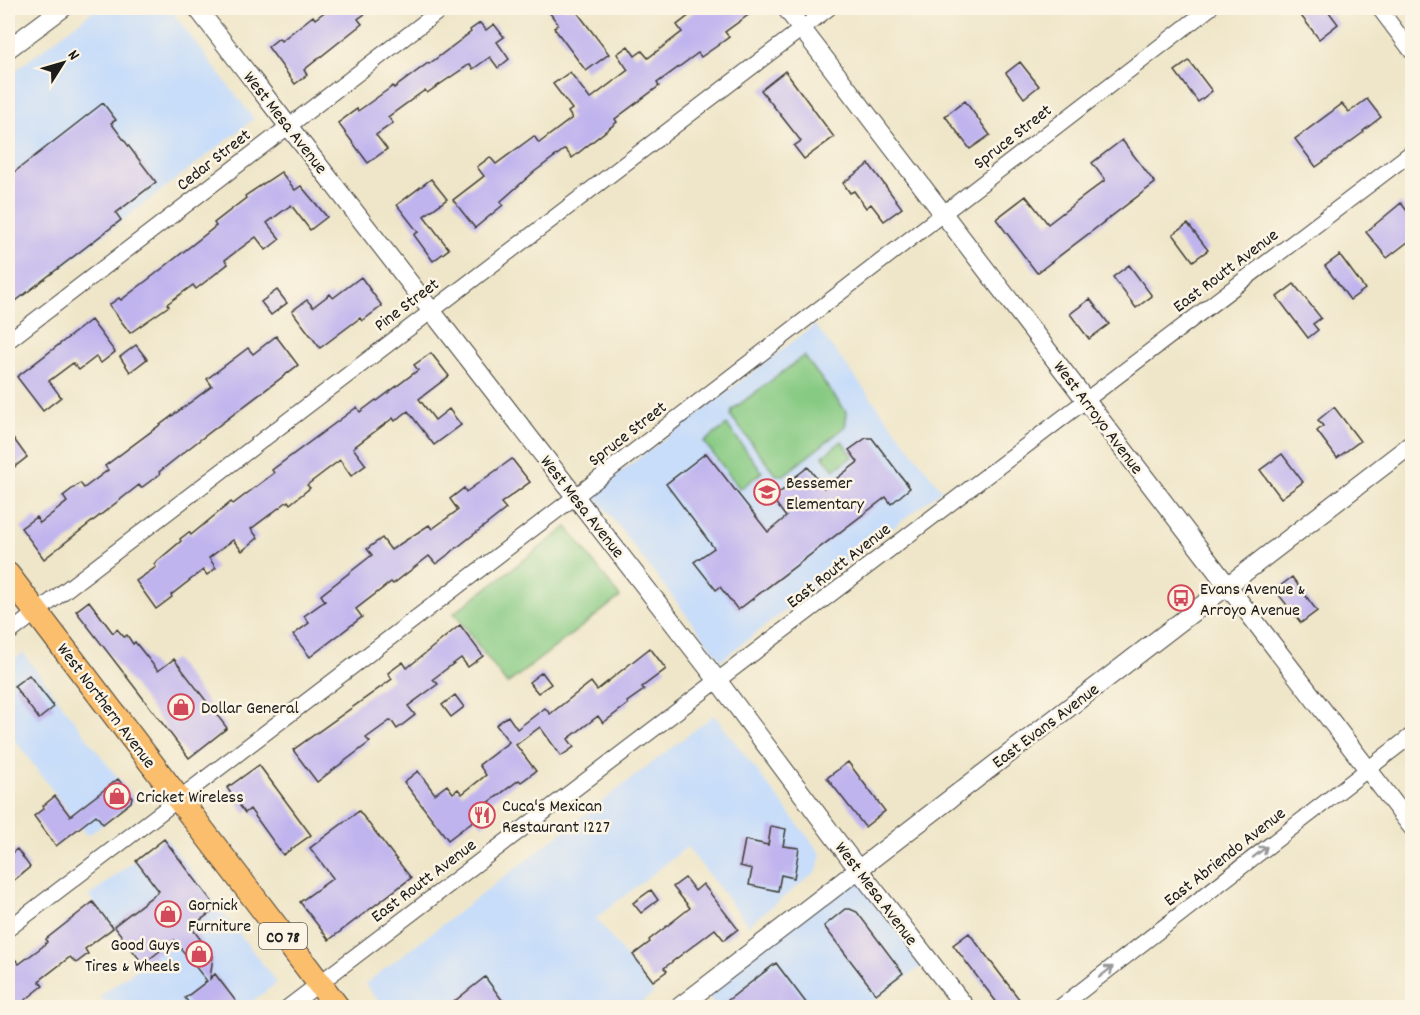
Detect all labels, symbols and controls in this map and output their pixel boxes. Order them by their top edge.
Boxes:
north arrow [33,33,93,93]
text: N [61,45,85,66]
street label: West Mesa Avenue [236,67,332,180]
street label: Spruce Street [969,99,1058,177]
street label: Cedar Street [172,124,257,198]
street label: East Routt Avenue [1169,224,1284,320]
street label: Pine Street [370,273,445,339]
street label: West Arroyo Avenue [1046,356,1148,481]
street label: Spruce Street [584,396,673,474]
street label: West Mesa Avenue [533,451,629,564]
place label: Bessemer Elementary [786,472,865,518]
school or university icon: Bessemer Elementary [752,477,782,507]
street label: East Routt Avenue [782,518,897,616]
place label: Evans Avenue & Arroyo Avenue [1200,578,1306,624]
bus stop icon: Evans Avenue & Arroyo Avenue [1166,583,1196,613]
street label: West Northern Avenue [49,639,161,775]
street label: East Evans Avenue [988,678,1105,776]
shop icon: Dollar General [166,692,196,722]
place label: Dollar General [201,697,299,722]
shop icon: Cricket Wireless [102,781,132,811]
place label: Cricket Wireless [136,786,244,811]
place label: Cuca's Mexican Restaurant 1227 [502,795,610,841]
restaurant icon: Cuca's Mexican Restaurant 1227 [467,800,497,830]
street label: East Abriendo Avenue [1159,802,1292,914]
street label: East Routt Avenue [367,834,482,930]
street label: West Mesa Avenue [828,837,922,952]
one-way arrow [1252,846,1268,859]
place label: Gornick Furniture [188,894,251,940]
shop icon: Gornick Furniture [153,899,183,929]
road number: CO 78 [259,923,307,949]
place label: Good Guys Tires & Wheels [85,934,180,980]
shop icon: Good Guys Tires & Wheels [184,939,214,969]
one-way arrow [1097,965,1113,978]

